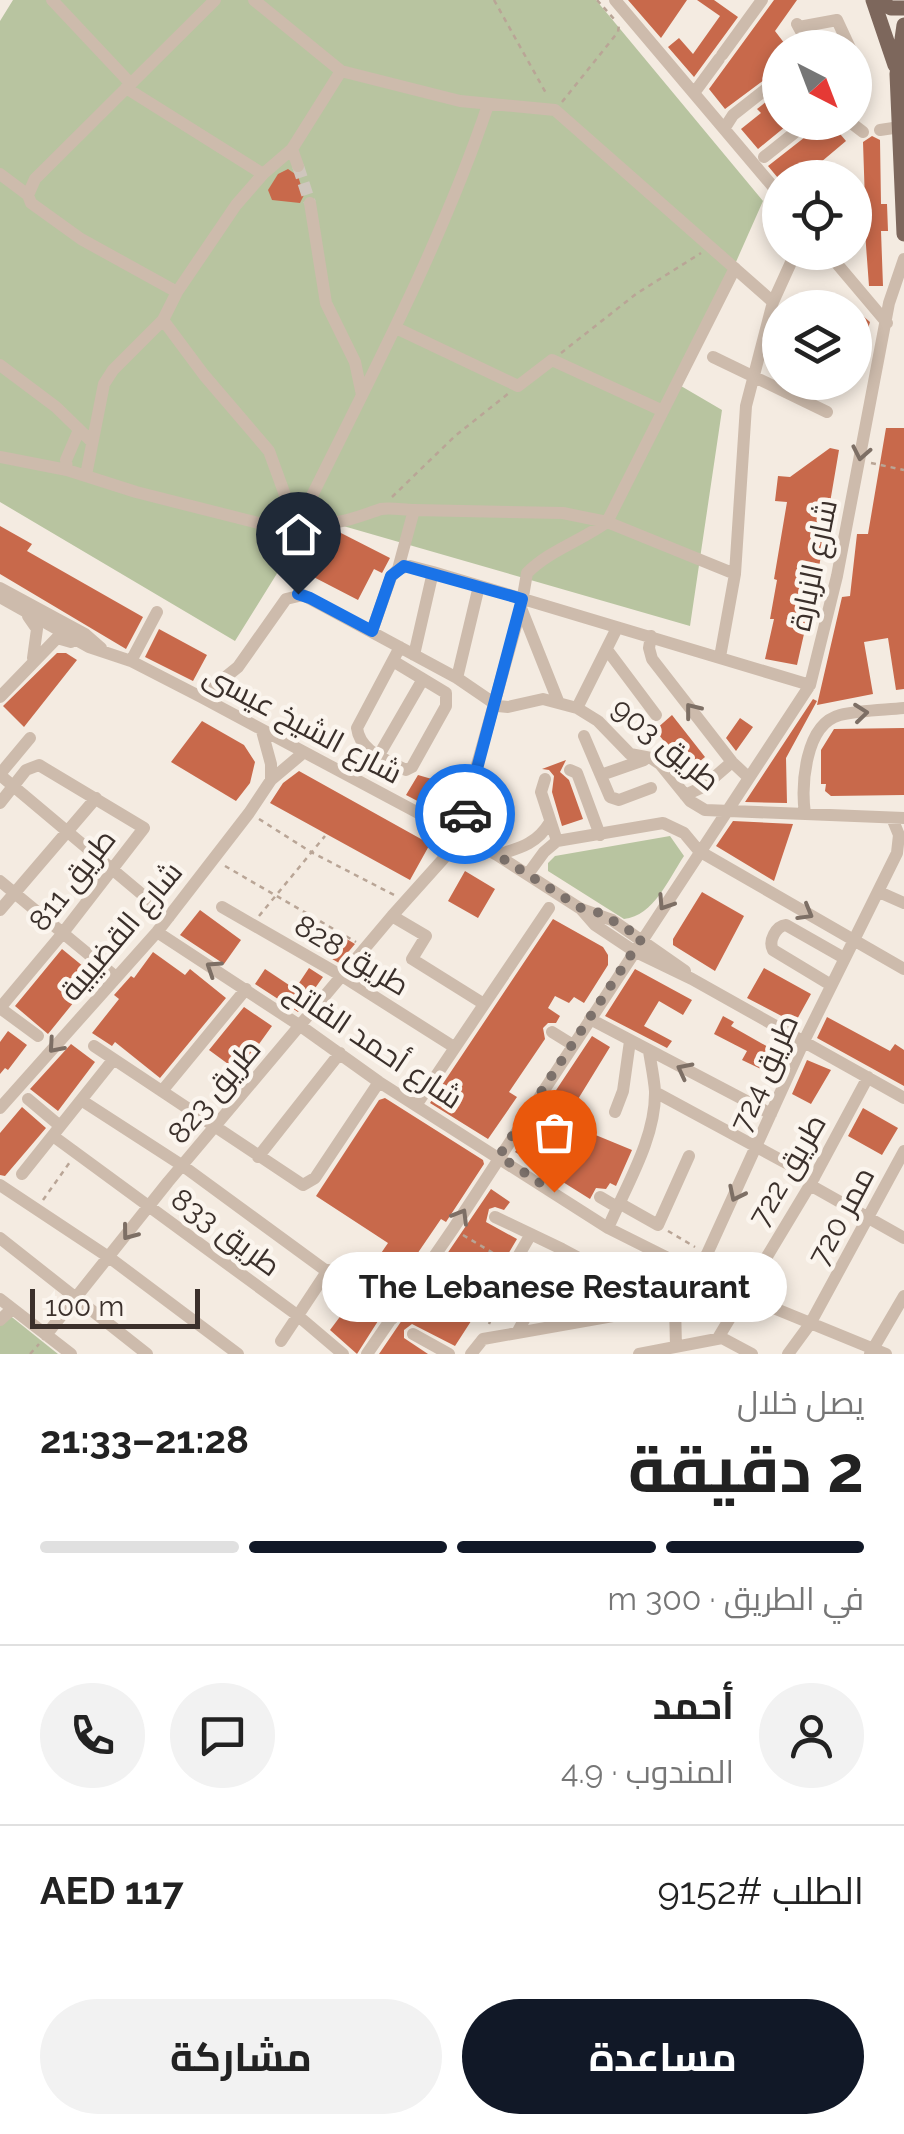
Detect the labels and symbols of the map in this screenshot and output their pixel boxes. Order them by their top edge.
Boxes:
north arrow [762,30,872,140]
one-way arrow [852,444,873,461]
pin [256,492,341,595]
street label: شارع الزبارة [782,496,847,634]
street label: شارع الشيخ عيسى [197,657,408,794]
street label: طريق 903 [605,690,727,799]
one-way arrow [854,703,870,724]
one-way arrow [686,704,704,722]
courier [415,764,515,864]
street label: طريق 811 [21,822,123,939]
street label: شارع القضيبية [53,854,192,1010]
one-way arrow [658,892,677,910]
one-way arrow [795,900,813,920]
street label: طريق 828 [288,907,416,1004]
one-way arrow [206,961,224,980]
street label: شارع أحمد الفاتح [277,971,470,1118]
street label: طريق 724 [723,1009,806,1137]
street label: طريق 823 [160,1032,269,1151]
one-way arrow [49,1034,67,1053]
one-way arrow [677,1063,695,1082]
pin [512,1090,597,1193]
street label: طريق 722 [741,1108,834,1233]
street label: ممر 720 [801,1161,881,1271]
street label: طريق 833 [164,1181,287,1284]
one-way arrow [728,1184,748,1202]
one-way arrow [449,1209,468,1227]
one-way arrow [123,1222,141,1240]
callout: The Lebanese Restaurant [322,1252,786,1322]
scale bar [30,1284,200,1328]

